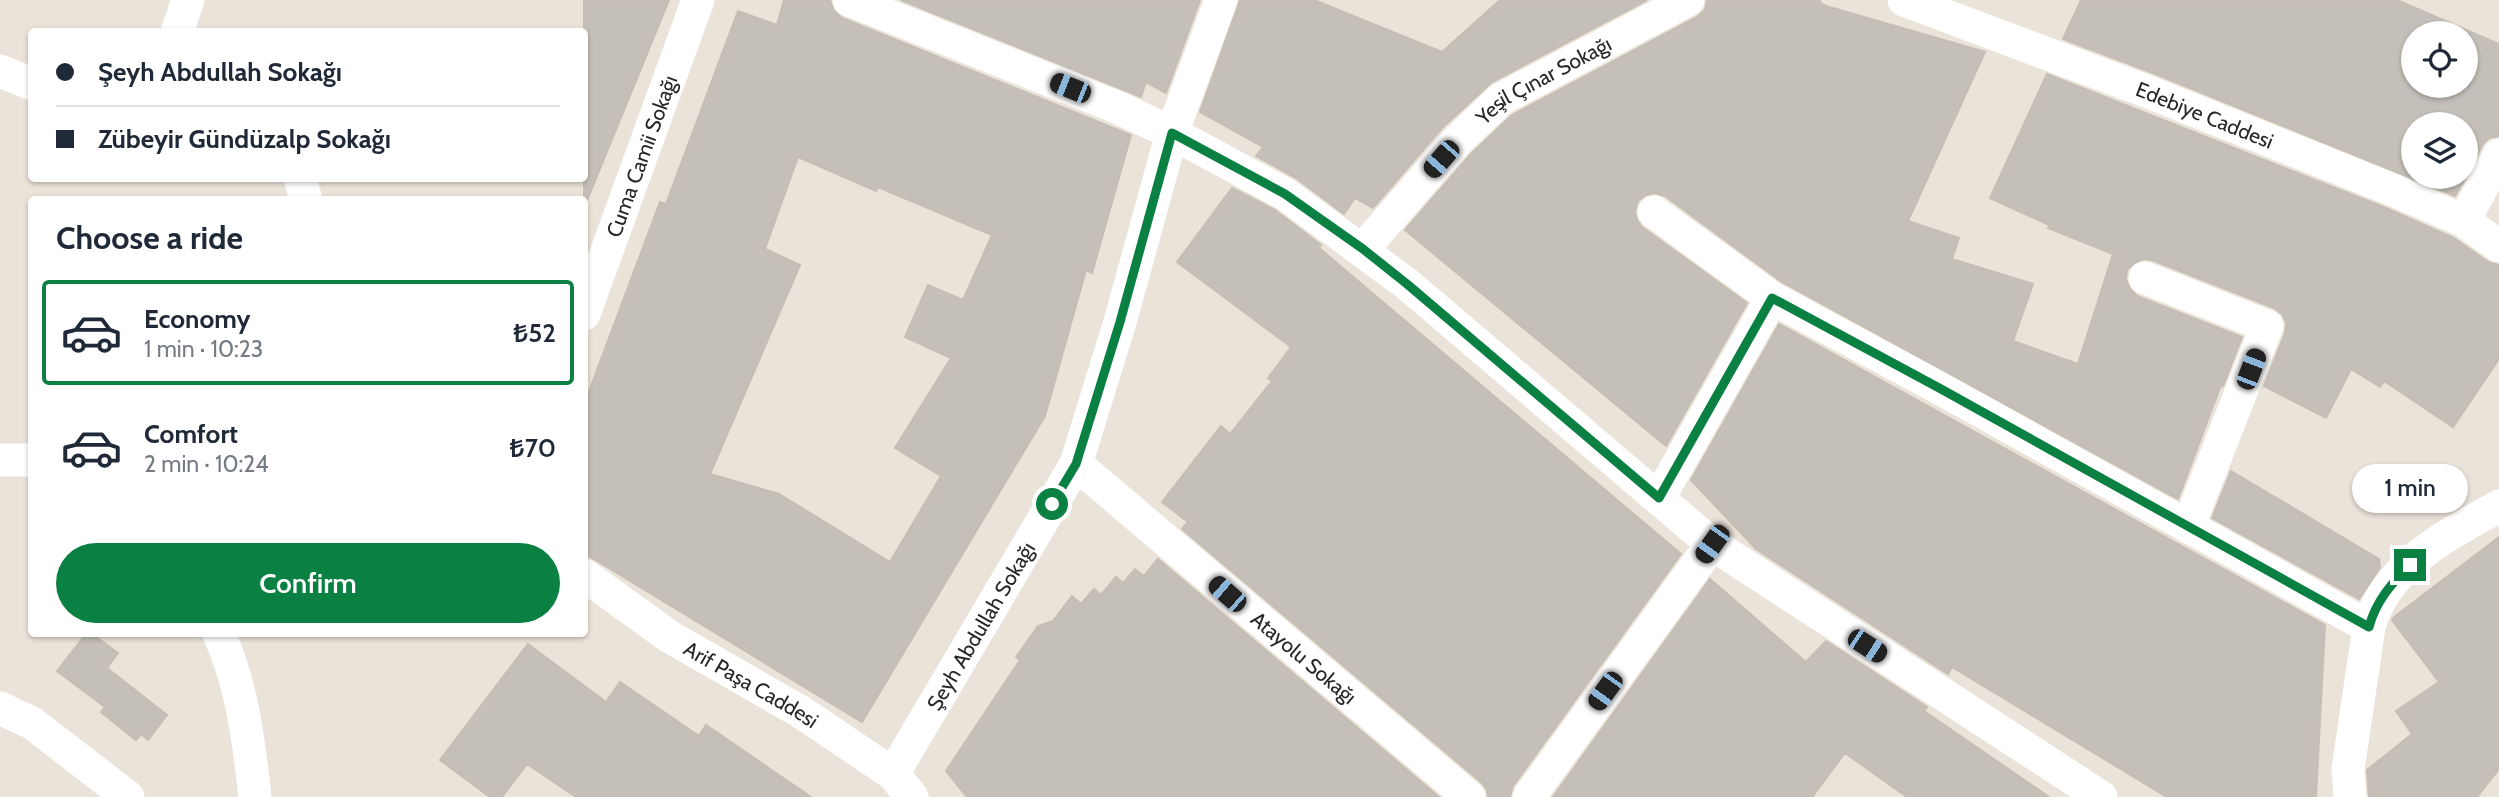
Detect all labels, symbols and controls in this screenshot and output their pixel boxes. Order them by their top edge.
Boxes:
map controls [2401,21,2478,189]
button: locate [2401,21,2478,98]
street label: Yeşil Çınar Sokağı [1470,31,1615,130]
text: Şeyh Abdullah Sokağı [98,56,342,88]
car [1047,70,1094,106]
street label: Cuma Camii Sokağı [601,72,682,240]
street label: Edebiye Caddesi [2133,76,2277,153]
button: layers [2401,112,2478,189]
text: Zübeyir Gündüzalp Sokağı [98,123,391,155]
car [1420,136,1463,182]
text: Choose a ride [56,218,243,257]
icon: car [60,301,123,364]
text: Economy [144,303,250,335]
text: ₺52 [513,317,556,349]
text: 1 min · 10:23 [144,335,263,363]
car [2234,346,2269,392]
icon: car [60,416,123,479]
text: Comfort [144,418,238,450]
text: ₺70 [510,432,556,464]
text: 2 min · 10:24 [144,450,269,478]
callout: 1 min [2352,463,2468,512]
text: 1 min [2384,474,2436,502]
route start [1036,488,1068,520]
car [1692,521,1733,567]
street label: Şeyh Abdullah Sokağı [921,537,1040,715]
button: Confirm [56,543,560,623]
route end [2394,549,2426,581]
car [1205,572,1250,616]
street label: Atayolu Sokağı [1246,606,1362,709]
car [1844,626,1891,666]
street label: Arif Paşa Caddesi [680,635,823,733]
car [1585,668,1626,714]

